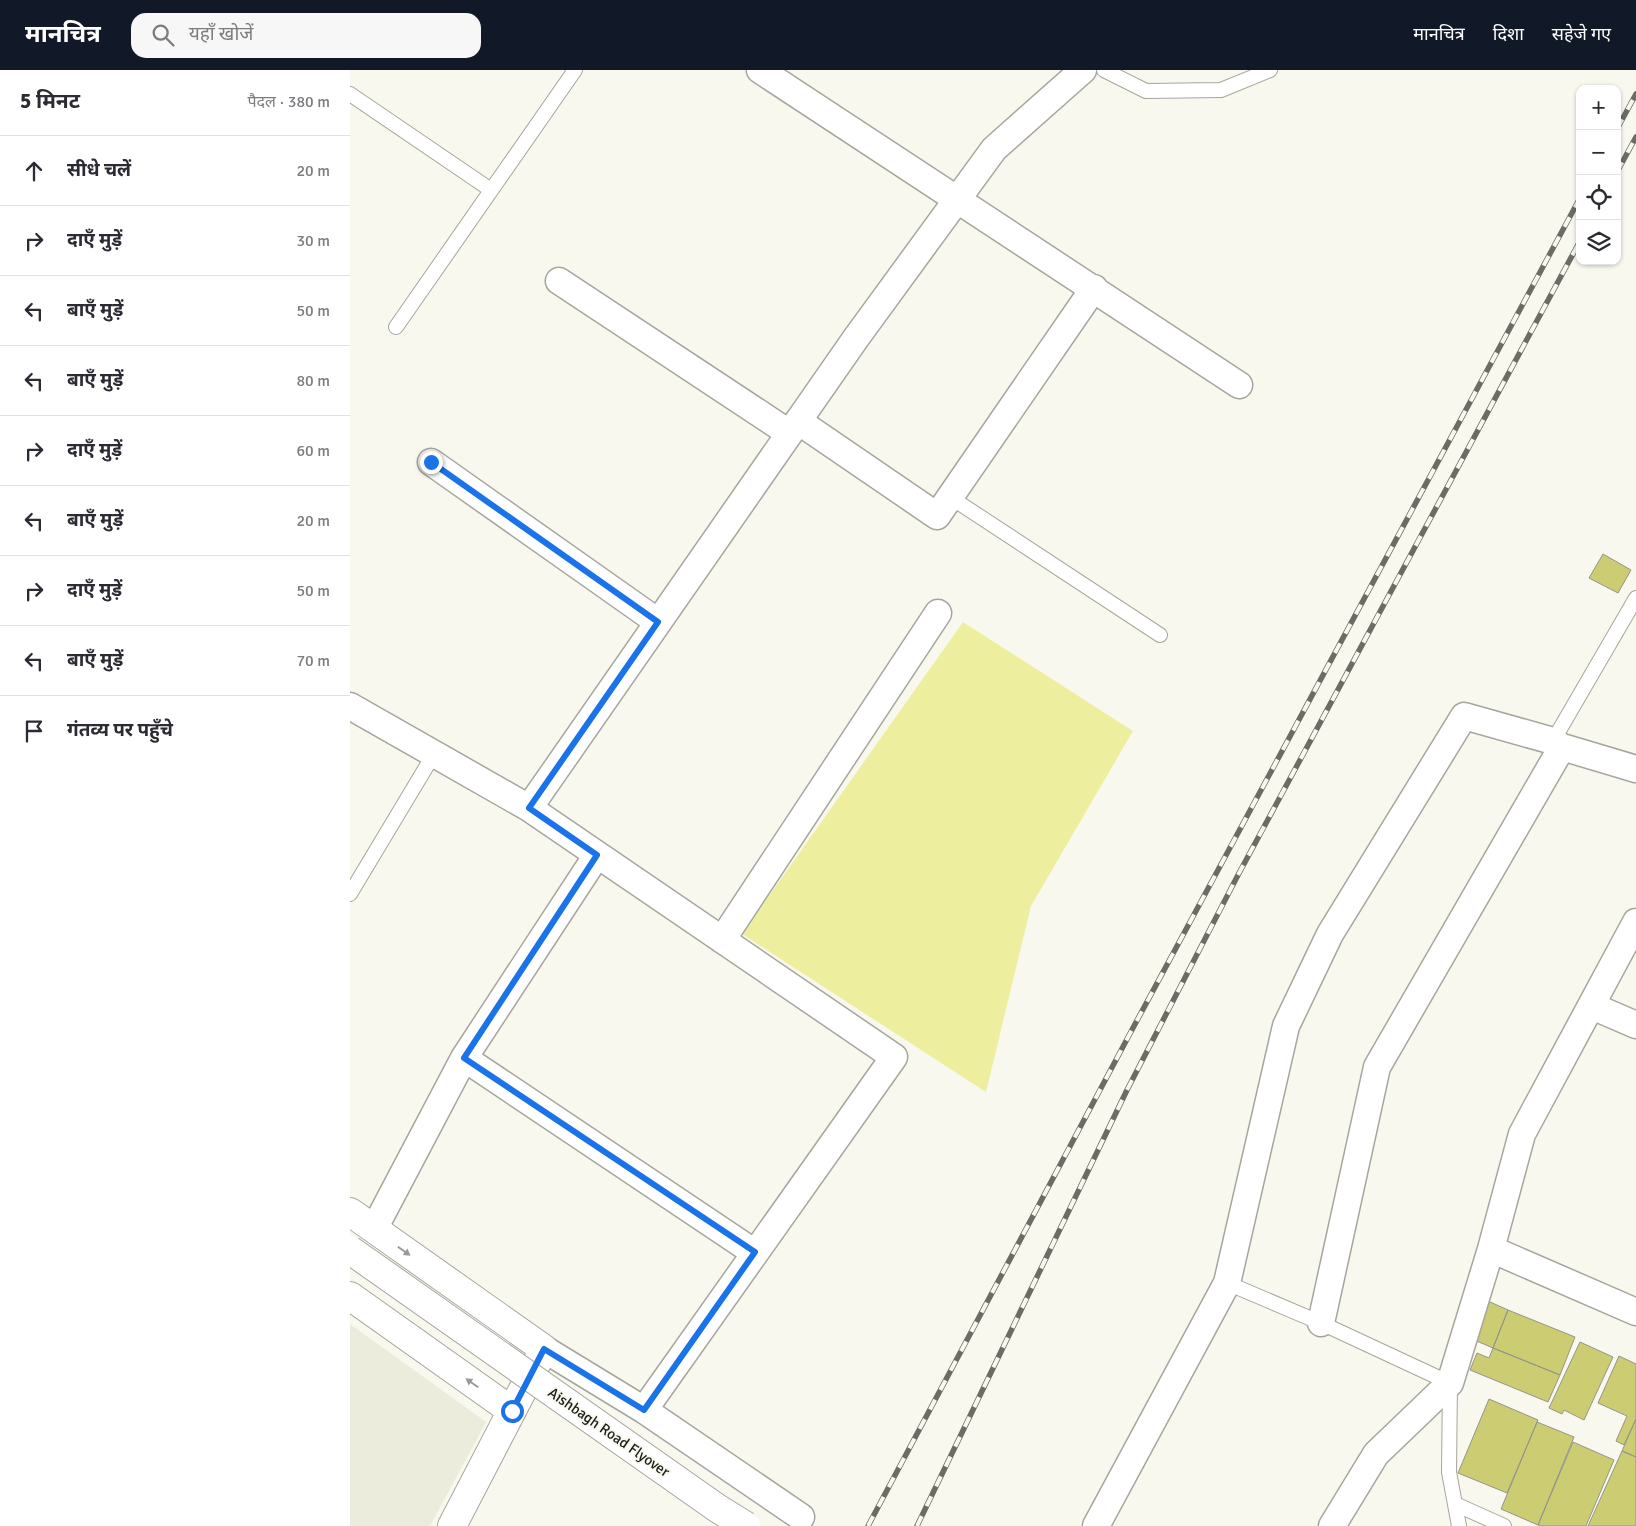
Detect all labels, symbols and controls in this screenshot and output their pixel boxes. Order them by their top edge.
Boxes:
search box [131,13,481,58]
text: मानचित्र [25,19,101,49]
icon: search [149,21,177,49]
text: यहाँ खोजें [189,22,253,46]
text: मानचित्र [1413,23,1465,45]
text: दिशा [1493,23,1524,45]
text: सहेजे गए [1552,23,1611,45]
map controls [1576,85,1621,265]
button: + [1576,85,1621,130]
text: 5 मिनट [20,88,80,114]
text: पैदल · 380 m [247,92,330,112]
button: − [1576,130,1621,175]
icon: ahead [20,157,48,185]
text: सीधे चलें [67,158,131,182]
text: 20 m [296,161,330,181]
button: locate [1576,175,1621,220]
button: layers [1576,220,1621,265]
icon: right [20,227,48,255]
text: दाएँ मुड़ें [67,228,122,252]
text: 30 m [296,231,330,251]
icon: left [20,297,48,325]
text: बाएँ मुड़ें [67,298,123,322]
text: 50 m [296,301,330,321]
icon: left [20,367,48,395]
text: बाएँ मुड़ें [67,368,123,392]
text: 80 m [296,371,330,391]
icon: right [20,437,48,465]
text: दाएँ मुड़ें [67,438,122,462]
text: 60 m [296,441,330,461]
route end [420,451,443,474]
icon: left [20,507,48,535]
text: बाएँ मुड़ें [67,508,123,532]
text: 20 m [296,511,330,531]
icon: right [20,577,48,605]
text: दाएँ मुड़ें [67,578,122,602]
text: 50 m [296,581,330,601]
icon: left [20,647,48,675]
text: बाएँ मुड़ें [67,648,123,672]
text: 70 m [296,651,330,671]
icon: arrive [20,717,48,745]
text: गंतव्य पर पहुँचे [67,718,173,742]
one-way arrow [397,1246,411,1256]
one-way arrow [465,1378,479,1388]
street label: Aishbagh Road Flyover [545,1383,674,1481]
route start [501,1400,524,1423]

